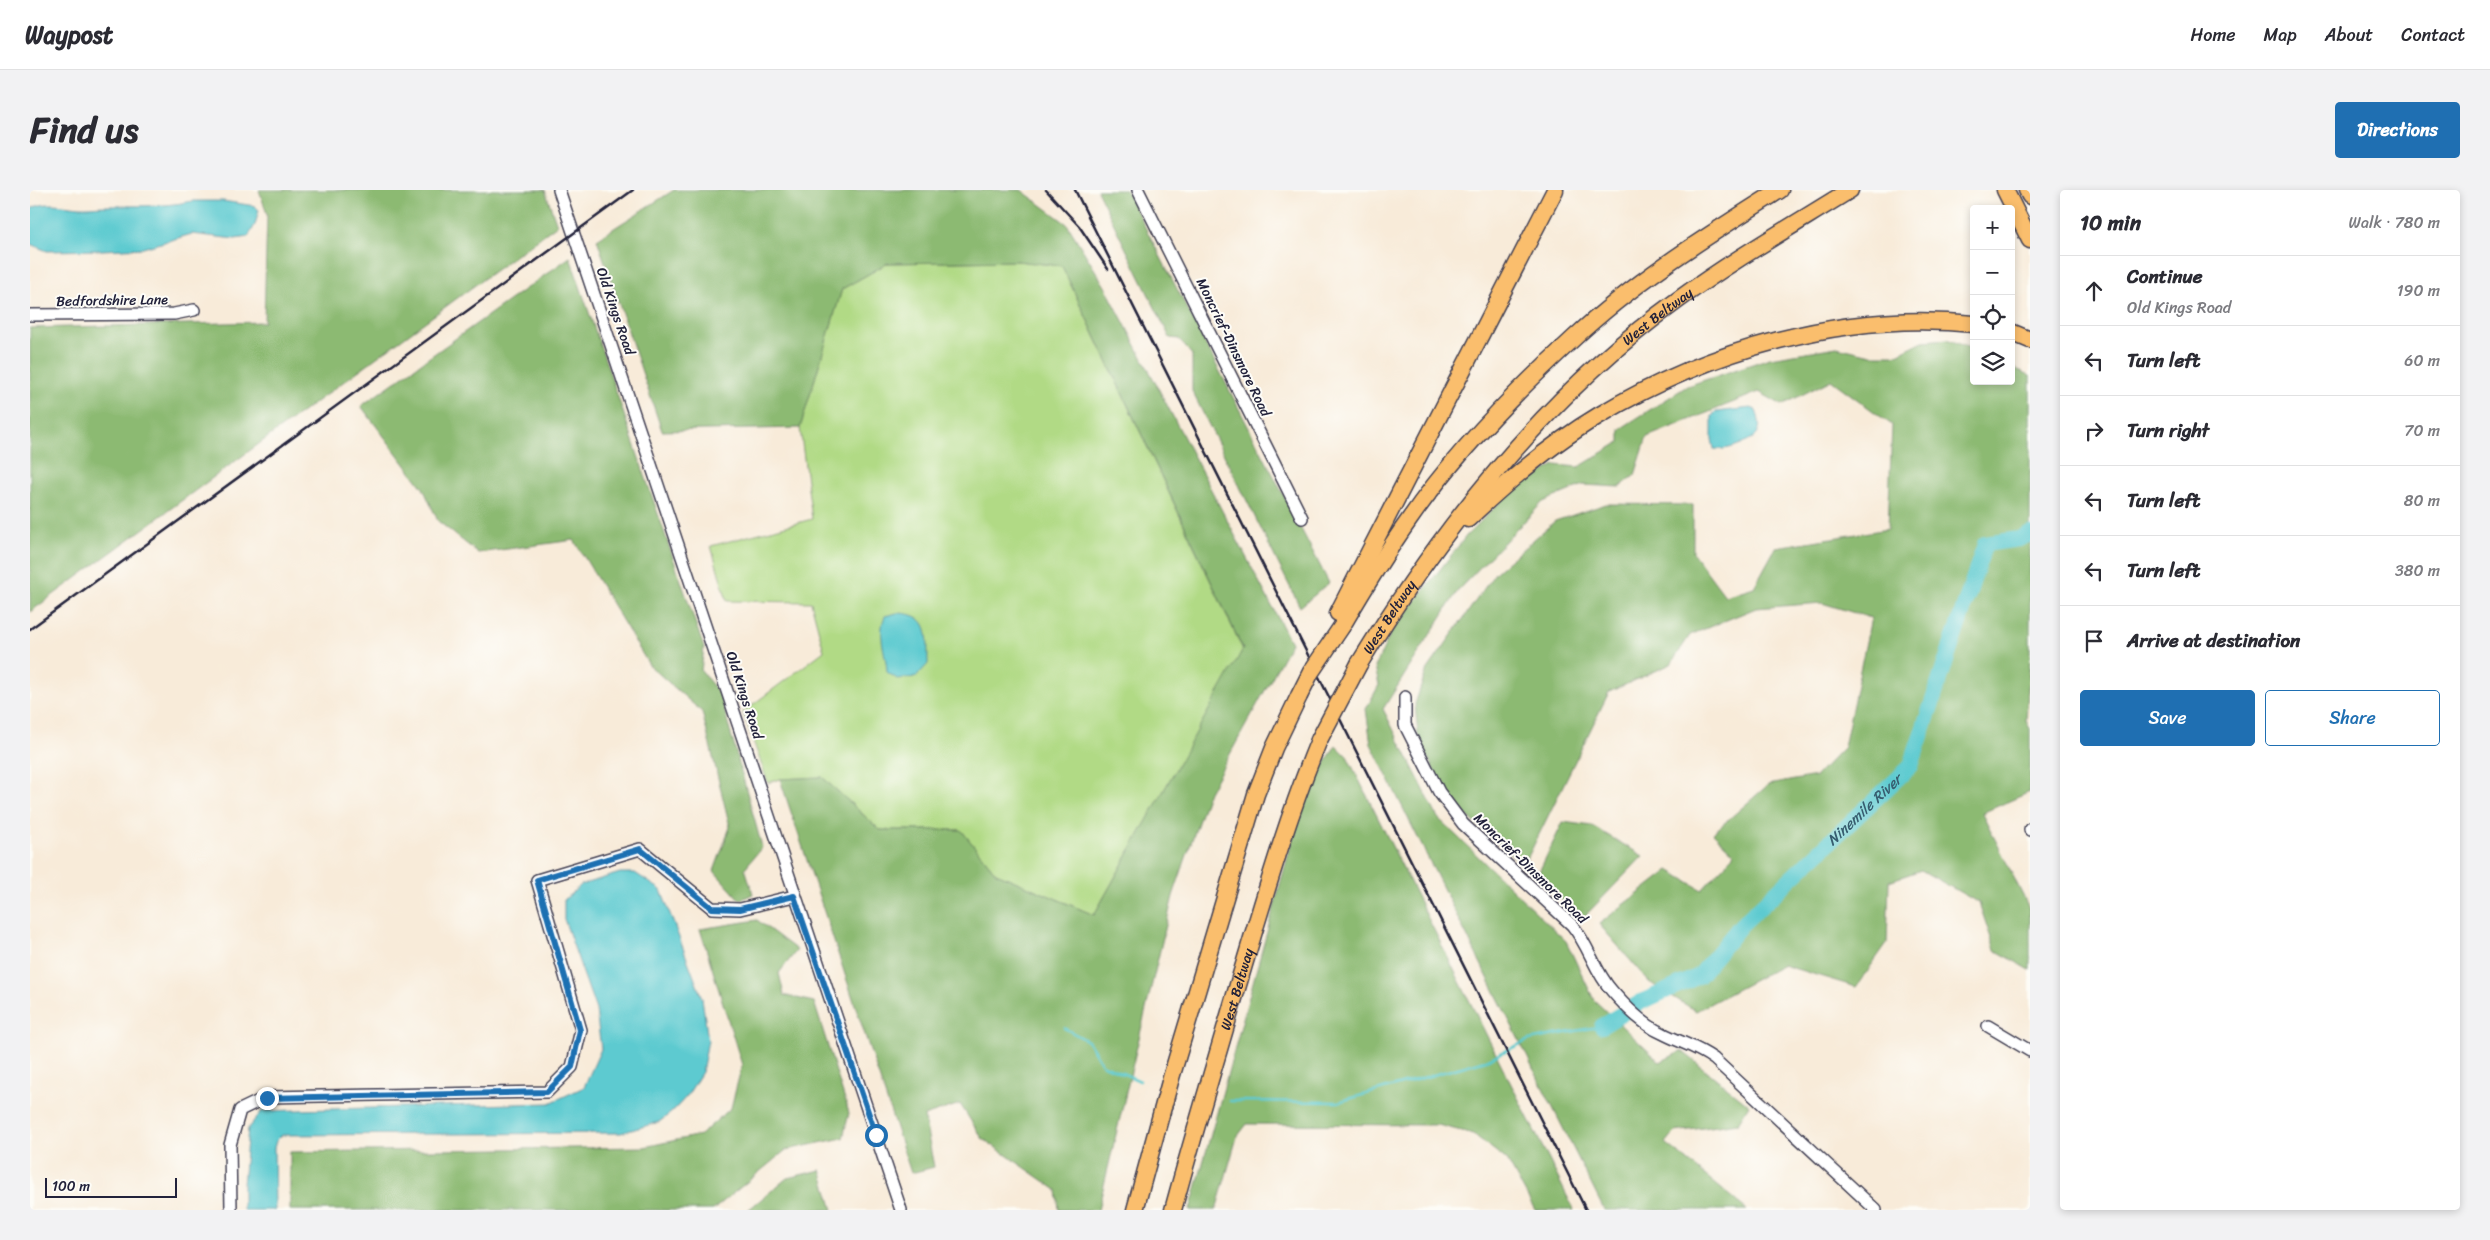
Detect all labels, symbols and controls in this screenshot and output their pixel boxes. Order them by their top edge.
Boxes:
text: Waypost [25,14,113,56]
text: Home [2191,19,2236,51]
text: Map [2264,19,2297,51]
text: About [2325,19,2373,51]
text: Contact [2401,19,2465,51]
text: Find us [30,99,138,161]
button: Directions [2335,102,2460,158]
text: 10 min [2080,204,2141,242]
map controls [1970,205,2015,385]
button: + [1970,205,2015,250]
text: Walk · 780 m [2349,208,2440,237]
button: − [1970,250,2015,295]
text: Continue [2127,260,2203,293]
street label: Old Kings Road [589,264,643,360]
street label: Moncrief-Dinsmore Road [1189,274,1279,422]
text: 190 m [2397,276,2440,305]
icon: ahead [2080,277,2108,305]
street label: West Beltway [1616,280,1699,352]
street label: Bedfordshire Lane [56,287,168,314]
text: Old Kings Road [2127,293,2231,322]
button: locate [1970,295,2015,340]
button: layers [1970,340,2015,385]
text: Turn left [2127,344,2200,377]
text: 60 m [2404,346,2440,375]
icon: left [2080,347,2108,375]
text: Turn right [2127,414,2209,447]
text: 70 m [2404,416,2440,445]
icon: right [2080,417,2108,445]
text: Turn left [2127,484,2200,517]
text: 80 m [2404,486,2440,515]
icon: left [2080,487,2108,515]
text: Turn left [2127,554,2200,587]
text: 380 m [2395,556,2440,585]
icon: left [2080,557,2108,585]
street label: West Beltway [1356,574,1423,659]
text: Arrive at destination [2127,624,2300,657]
icon: arrive [2080,627,2108,655]
street label: Old Kings Road [719,648,771,744]
button: Save [2080,690,2255,746]
button: Share [2265,690,2440,746]
water label: Ninemile River [1820,766,1910,852]
street label: Moncrief-Dinsmore Road [1467,807,1595,931]
street label: West Beltway [1213,944,1262,1033]
route end [256,1087,279,1110]
route start [865,1124,888,1147]
text: 100 m [52,1174,90,1199]
scale bar [45,1175,178,1198]

